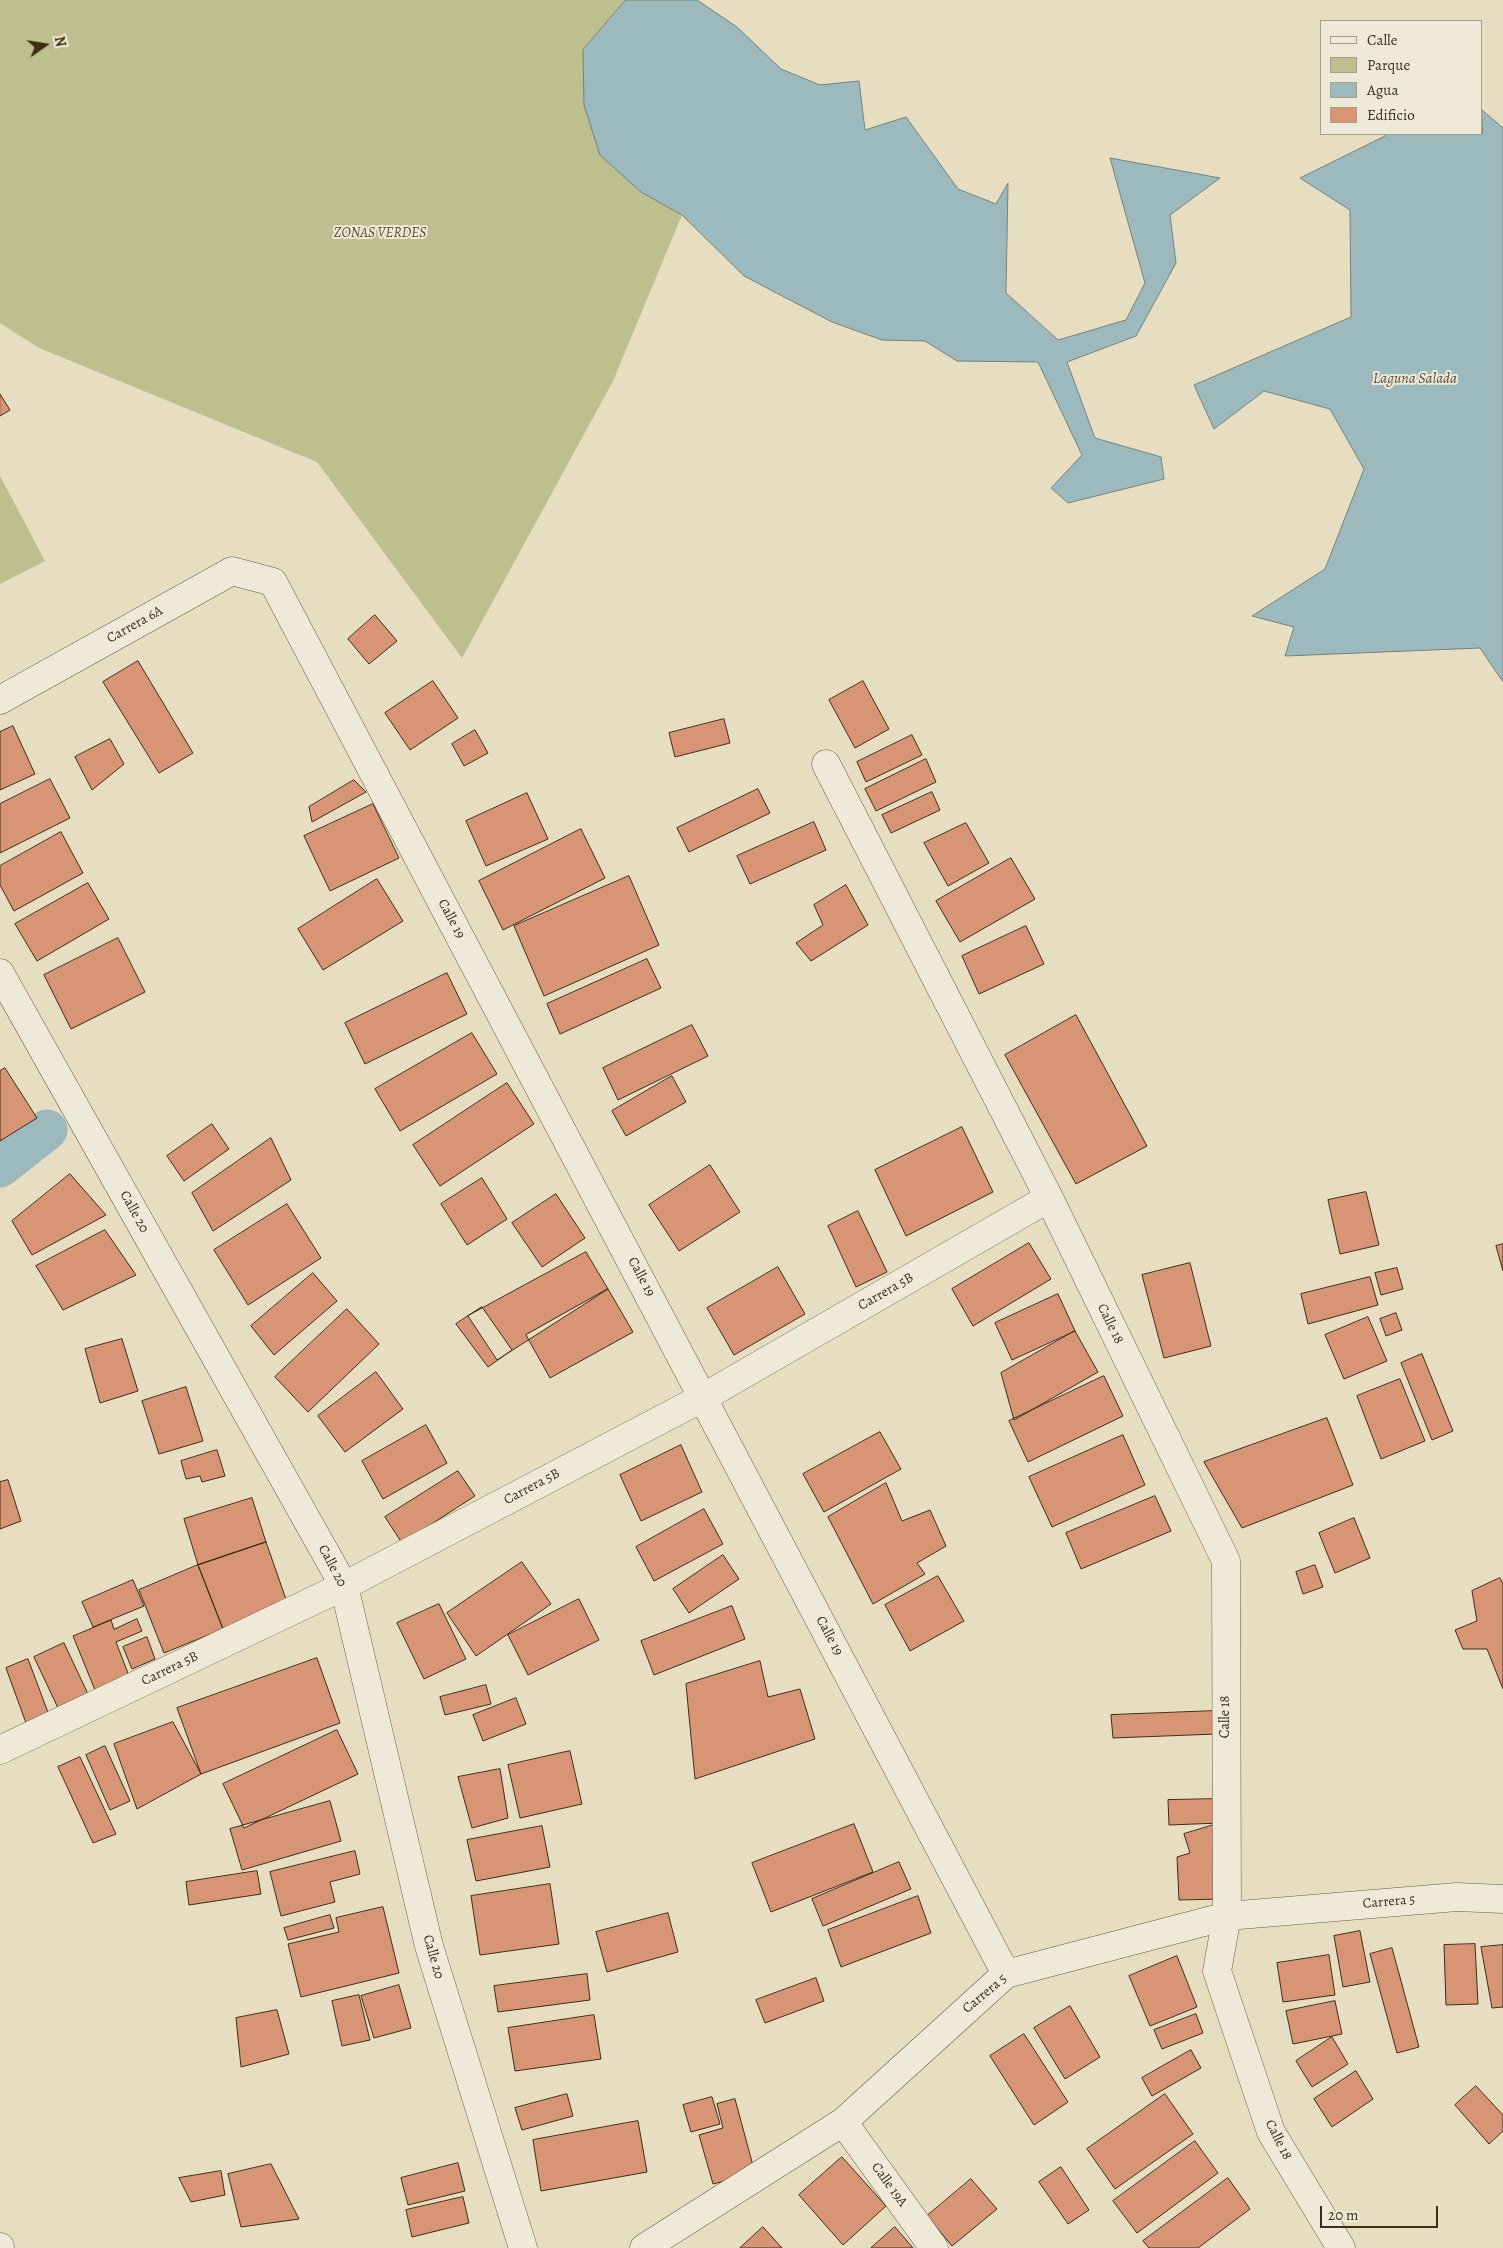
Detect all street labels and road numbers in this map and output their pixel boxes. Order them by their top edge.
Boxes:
street label: Carrera 6A [104,603,166,647]
street label: Calle 19 [434,896,468,942]
street label: Calle 20 [116,1188,152,1236]
street label: Calle 19 [624,1254,658,1300]
street label: Carrera 5B [855,1269,917,1315]
street label: Calle 18 [1093,1301,1127,1347]
street label: Carrera 5B [501,1465,563,1509]
street label: Calle 20 [314,1542,350,1590]
street label: Calle 19 [812,1613,846,1659]
street label: Carrera 5B [139,1648,201,1690]
street label: Calle 18 [1218,1696,1234,1738]
street label: Carrera 5 [1362,1891,1416,1913]
street label: Calle 20 [419,1933,447,1981]
street label: Carrera 5 [959,1971,1011,2017]
street label: Calle 18 [1261,2117,1295,2163]
street label: Calle 19A [867,2160,911,2210]

